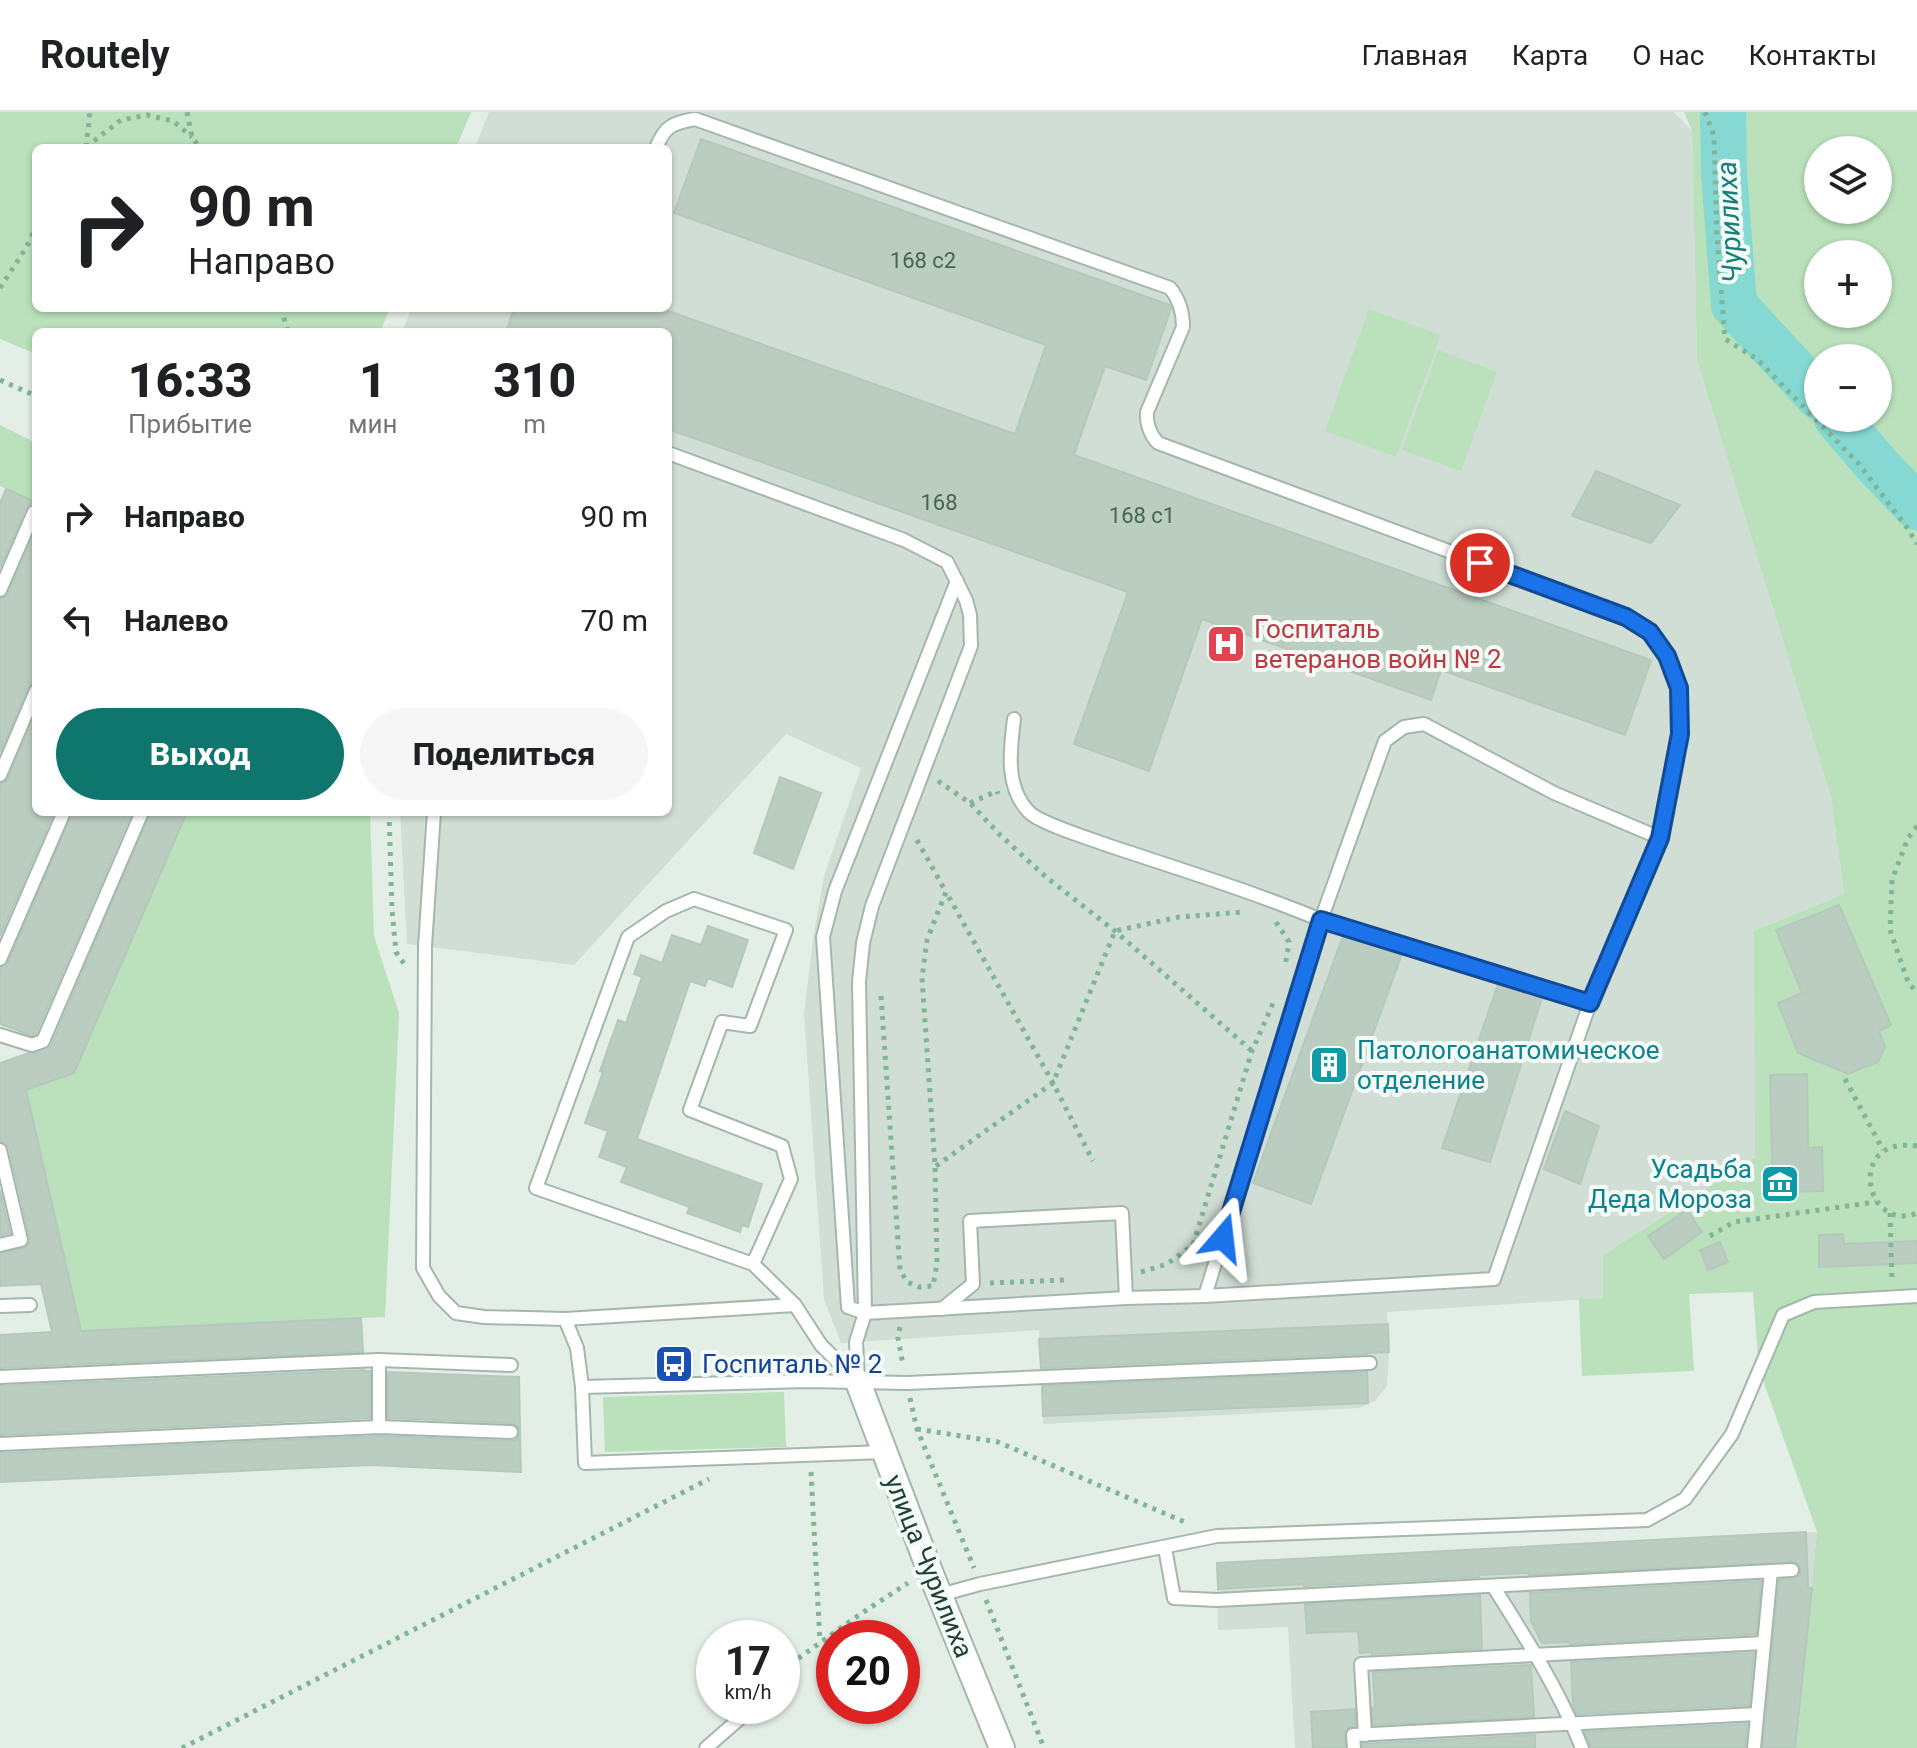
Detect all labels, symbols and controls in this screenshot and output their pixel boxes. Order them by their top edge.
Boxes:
text: Routely [40,33,170,77]
text: Главная [1361,39,1468,72]
text: Карта [1512,39,1588,72]
text: О нас [1632,39,1704,72]
text: Контакты [1748,39,1877,72]
map controls [1804,136,1892,432]
button: layers [1804,136,1892,224]
water label: Чурилиха [1710,160,1749,284]
text: 90 m [188,174,315,240]
icon: right [56,176,160,280]
button: + [1804,240,1892,328]
text: Направо [188,241,335,283]
house number: 168 с2 [890,248,956,273]
button: − [1804,344,1892,432]
text: 16:33 [128,352,252,409]
text: 1 [359,352,387,409]
text: 310 [493,352,576,409]
text: Прибытие [128,409,252,439]
text: мин [348,409,397,439]
text: m [523,409,546,439]
house number: 168 [920,490,958,515]
icon: right [56,494,100,538]
text: Направо [124,499,245,534]
text: 90 m [581,499,648,534]
house number: 168 с1 [1109,503,1175,528]
pin [1446,529,1514,597]
icon: arrive [1458,541,1502,585]
icon: left [56,598,100,642]
text: Налево [124,603,228,638]
text: 70 m [581,603,648,638]
place label: Госпиталь ветеранов войн № 2 [1254,614,1502,674]
hospital icon: Госпиталь ветеранов войн № 2 [1205,623,1247,665]
button: Выход [56,708,344,800]
button: Поделиться [360,708,648,800]
place label: Патологоанатомическое отделение [1357,1035,1660,1095]
building icon: Патологоанатомическое отделение [1308,1044,1350,1086]
place label: Усадьба Деда Мороза [1588,1154,1752,1214]
museum icon: Усадьба Деда Мороза [1759,1163,1801,1205]
position arrow [1181,1196,1265,1280]
bus stop icon: Госпиталь № 2 [653,1343,695,1385]
place label: Госпиталь № 2 [702,1349,882,1379]
street label: улица Чурилиха [879,1470,979,1662]
speed limit sign: 20 [816,1620,920,1724]
text: 17 [725,1638,771,1685]
text: km/h [725,1680,771,1704]

